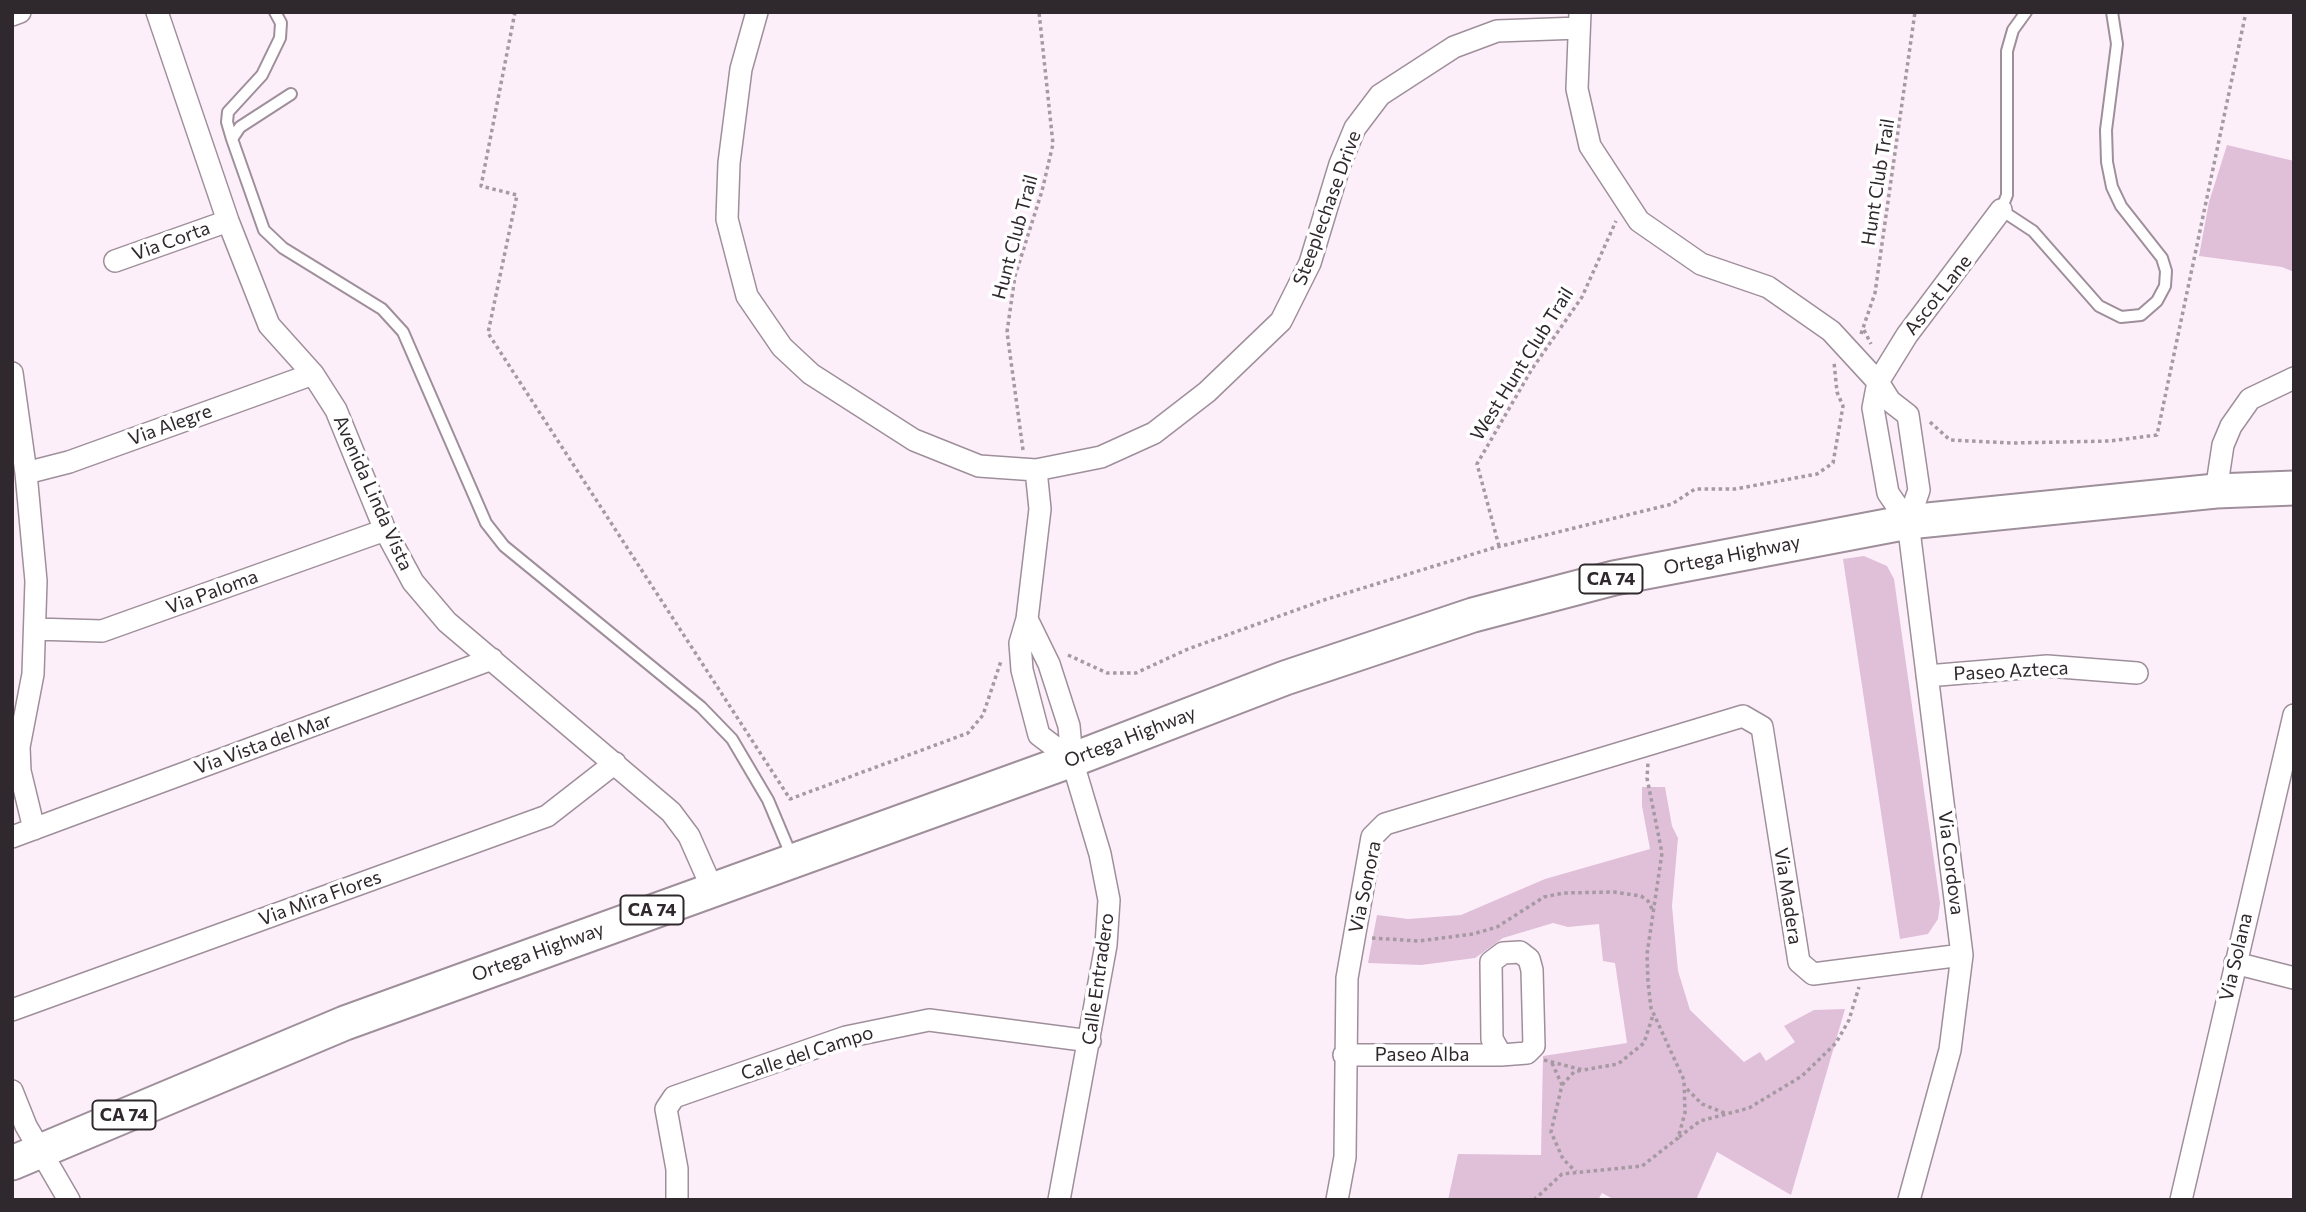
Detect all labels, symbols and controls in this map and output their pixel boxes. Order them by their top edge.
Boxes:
street label: Hunt Club Trail [1857,117,1899,247]
street label: Steeplechase Drive [1288,127,1366,289]
street label: Hunt Club Trail [987,172,1043,302]
street label: Via Corta [129,216,213,266]
street label: Ascot Lane [1900,250,1976,340]
street label: West Hunt Club Trail [1466,283,1578,445]
street label: Via Alegre [125,399,215,451]
street label: Avenida Linda Vista [329,412,417,574]
street label: Ortega Highway [1662,531,1802,579]
road number: CA 74 [1580,564,1642,594]
street label: Via Paloma [163,565,261,619]
street label: Paseo Azteca [1953,657,2069,685]
street label: Ortega Highway [1061,701,1199,773]
street label: Via Vista del Mar [191,709,335,779]
street label: Via Cordova [1933,810,1969,916]
street label: Via Sonora [1344,839,1386,935]
street label: Via Madera [1769,846,1807,946]
street label: Via Mira Flores [256,865,384,931]
road number: CA 74 [620,896,684,925]
street label: Calle Entradero [1077,911,1119,1047]
street label: Via Solana [2215,911,2257,1003]
street label: Ortega Highway [469,917,607,987]
street label: Calle del Campo [738,1021,876,1085]
street label: Paseo Alba [1375,1044,1469,1066]
road number: CA 74 [92,1100,156,1130]

